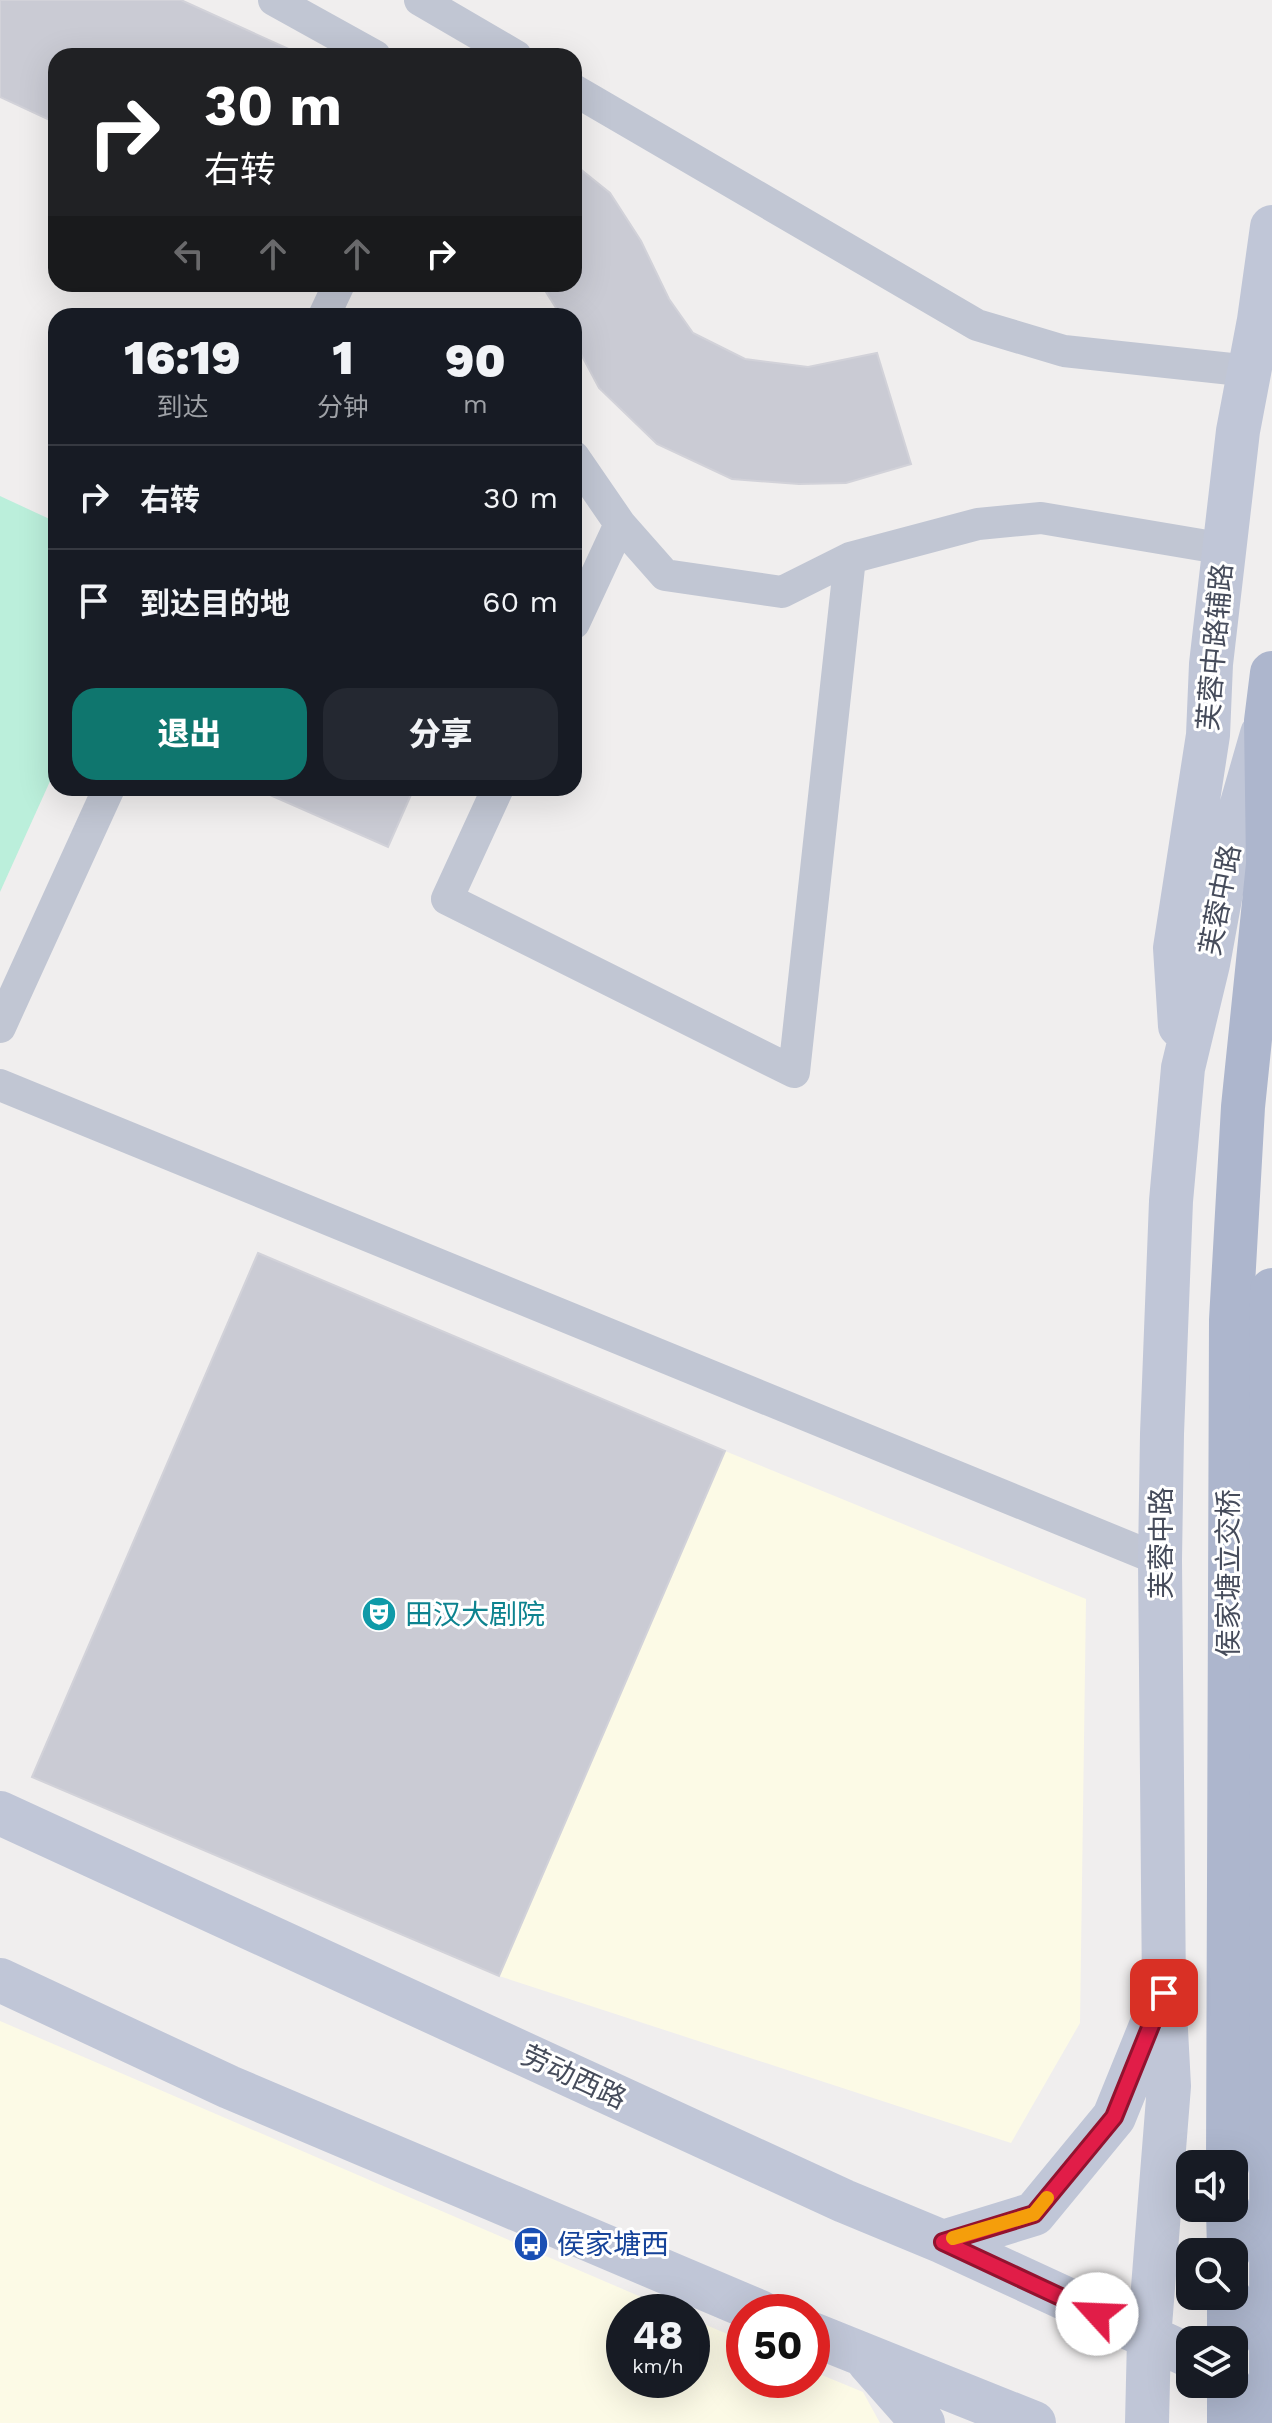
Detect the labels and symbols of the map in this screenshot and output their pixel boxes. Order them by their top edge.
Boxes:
street label: 芙蓉中路辅路 [1191,562,1239,732]
street label: 芙蓉中路 [1193,842,1247,958]
street label: 芙蓉中路 [1145,1487,1178,1599]
street label: 侯家塘立交桥 [1212,1489,1245,1657]
theatre icon: 田汉大剧院 [360,1595,398,1633]
place label: 田汉大剧院 [405,1598,545,1631]
pin [1130,1959,1198,2027]
street label: 劳动西路 [516,2038,632,2116]
bus stop icon: 侯家塘西 [512,2225,550,2263]
place label: 侯家塘西 [557,2228,669,2261]
position arrow [1055,2272,1139,2356]
speed limit sign: 50 [726,2294,830,2398]

